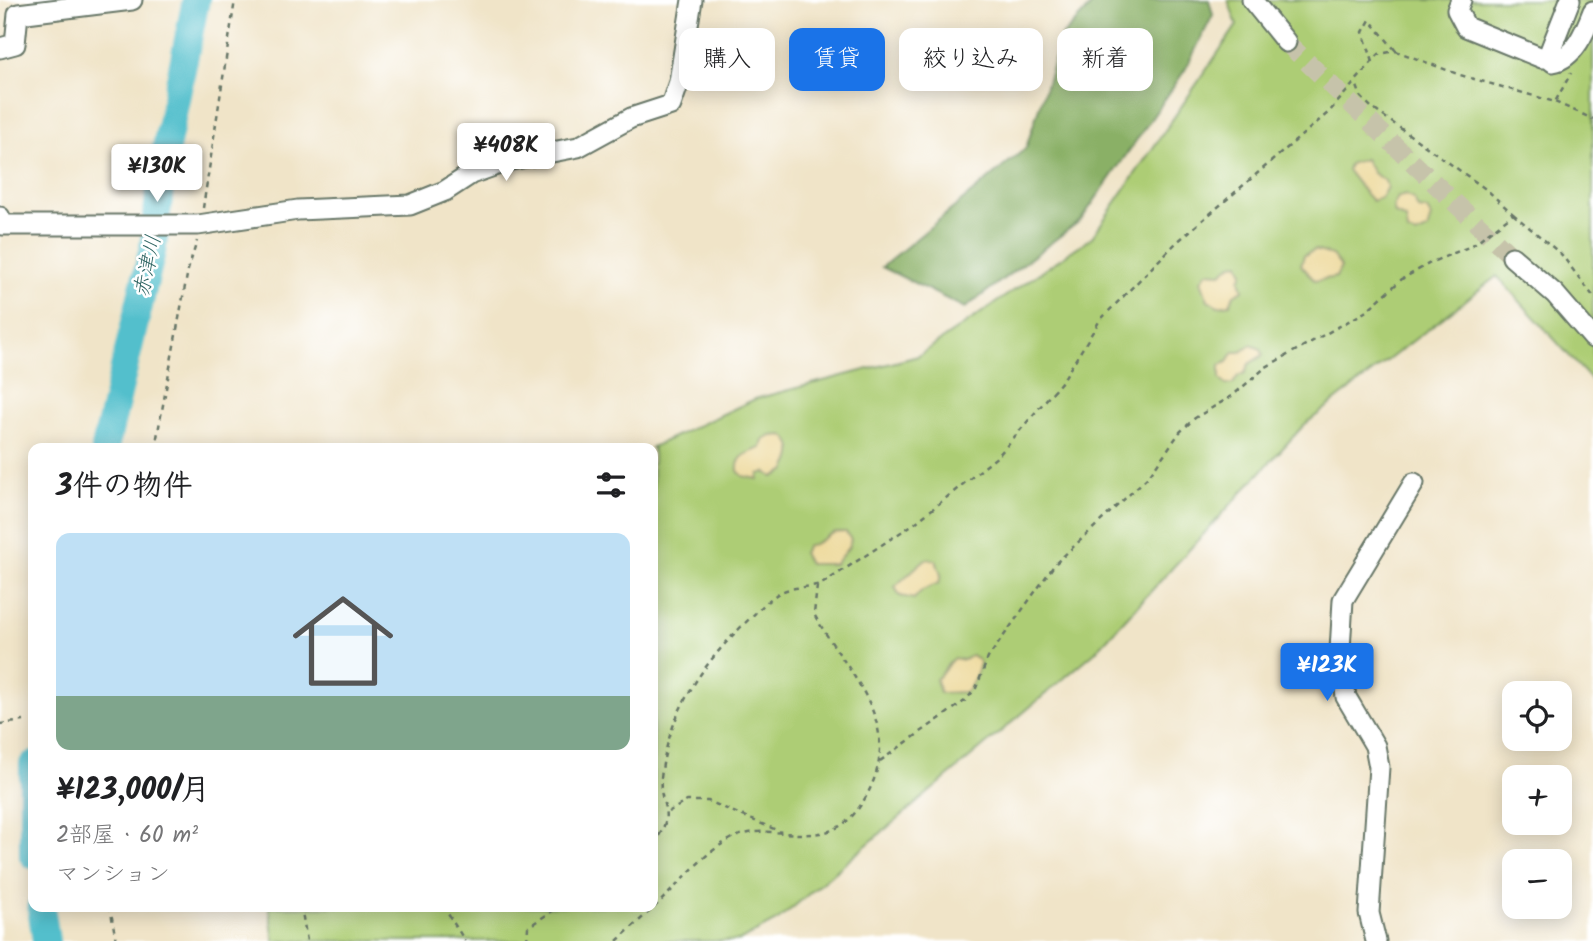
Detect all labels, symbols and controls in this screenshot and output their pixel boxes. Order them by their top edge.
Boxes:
chip: 購入 [679,28,775,91]
chip: 賃貸 [789,28,885,91]
chip: 絞り込み [899,28,1043,91]
chip: 新着 [1057,28,1153,91]
pin: ¥408K [457,124,555,183]
text: ¥408K [473,128,539,164]
pin: ¥130K [108,144,206,204]
text: ¥130K [127,149,187,185]
water label: 赤津川 [126,232,171,301]
text: 3件の物件 [56,463,192,511]
icon: filters [592,466,630,504]
icon: home [280,578,406,704]
pin: ¥123K [1278,644,1376,703]
text: ¥123K [1297,648,1357,684]
map controls [1502,681,1572,919]
button: locate [1502,681,1572,751]
button: + [1502,765,1572,835]
text: ¥123,000/月 [56,767,210,815]
text: 2部屋 · 60 m² [56,818,198,854]
button: − [1502,849,1572,919]
text: マンション [56,857,170,893]

